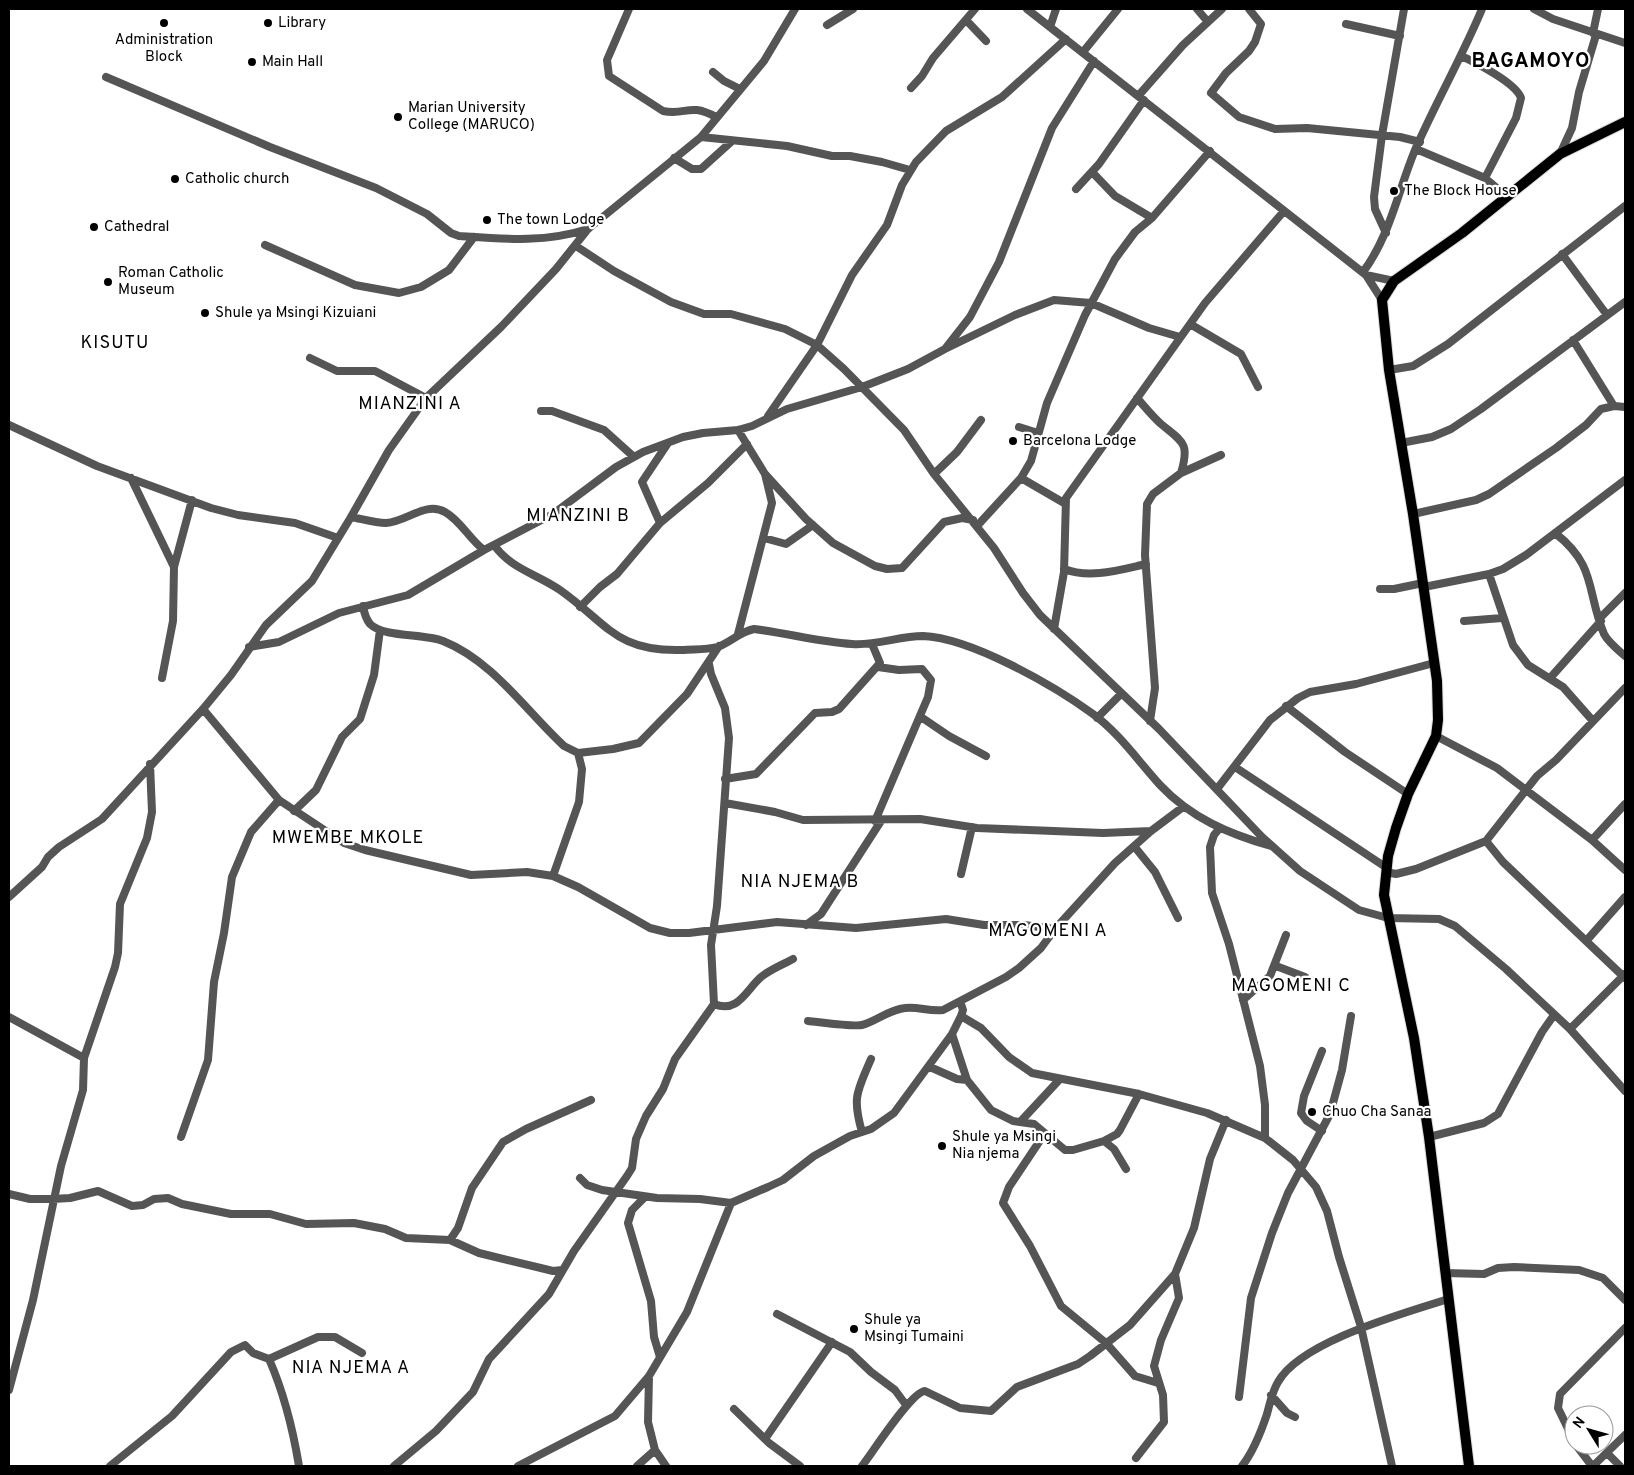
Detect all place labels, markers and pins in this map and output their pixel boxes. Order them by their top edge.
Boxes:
place label: Library [278,14,326,33]
marker: Administration Block [158,17,170,29]
marker: Library [262,17,274,29]
place label: Administration Block [115,31,213,67]
place label: Main Hall [262,53,323,72]
marker: Main Hall [246,56,258,68]
place label: Marian University College (MARUCO) [408,99,535,135]
marker: Marian University College (MARUCO) [392,111,404,123]
place label: Catholic church [185,170,289,189]
marker: Catholic church [169,173,181,185]
place label: The Block House [1404,182,1517,201]
marker: The Block House [1388,185,1400,197]
place label: The town Lodge [497,211,604,230]
marker: The town Lodge [481,214,493,226]
place label: Cathedral [104,218,170,237]
marker: Cathedral [88,221,100,233]
place label: Roman Catholic Museum [118,264,224,300]
marker: Roman Catholic Museum [102,276,114,288]
place label: Shule ya Msingi Kizuiani [215,304,376,323]
marker: Shule ya Msingi Kizuiani [199,307,211,319]
place label: Barcelona Lodge [1023,432,1136,451]
marker: Barcelona Lodge [1007,435,1019,447]
place label: Chuo Cha Sanaa [1322,1103,1432,1122]
marker: Chuo Cha Sanaa [1306,1106,1318,1118]
place label: Shule ya Msingi Nia njema [952,1128,1056,1164]
marker: Shule ya Msingi Nia njema [936,1140,948,1152]
place label: Shule ya Msingi Tumaini [864,1311,964,1347]
marker: Shule ya Msingi Tumaini [848,1323,860,1335]

